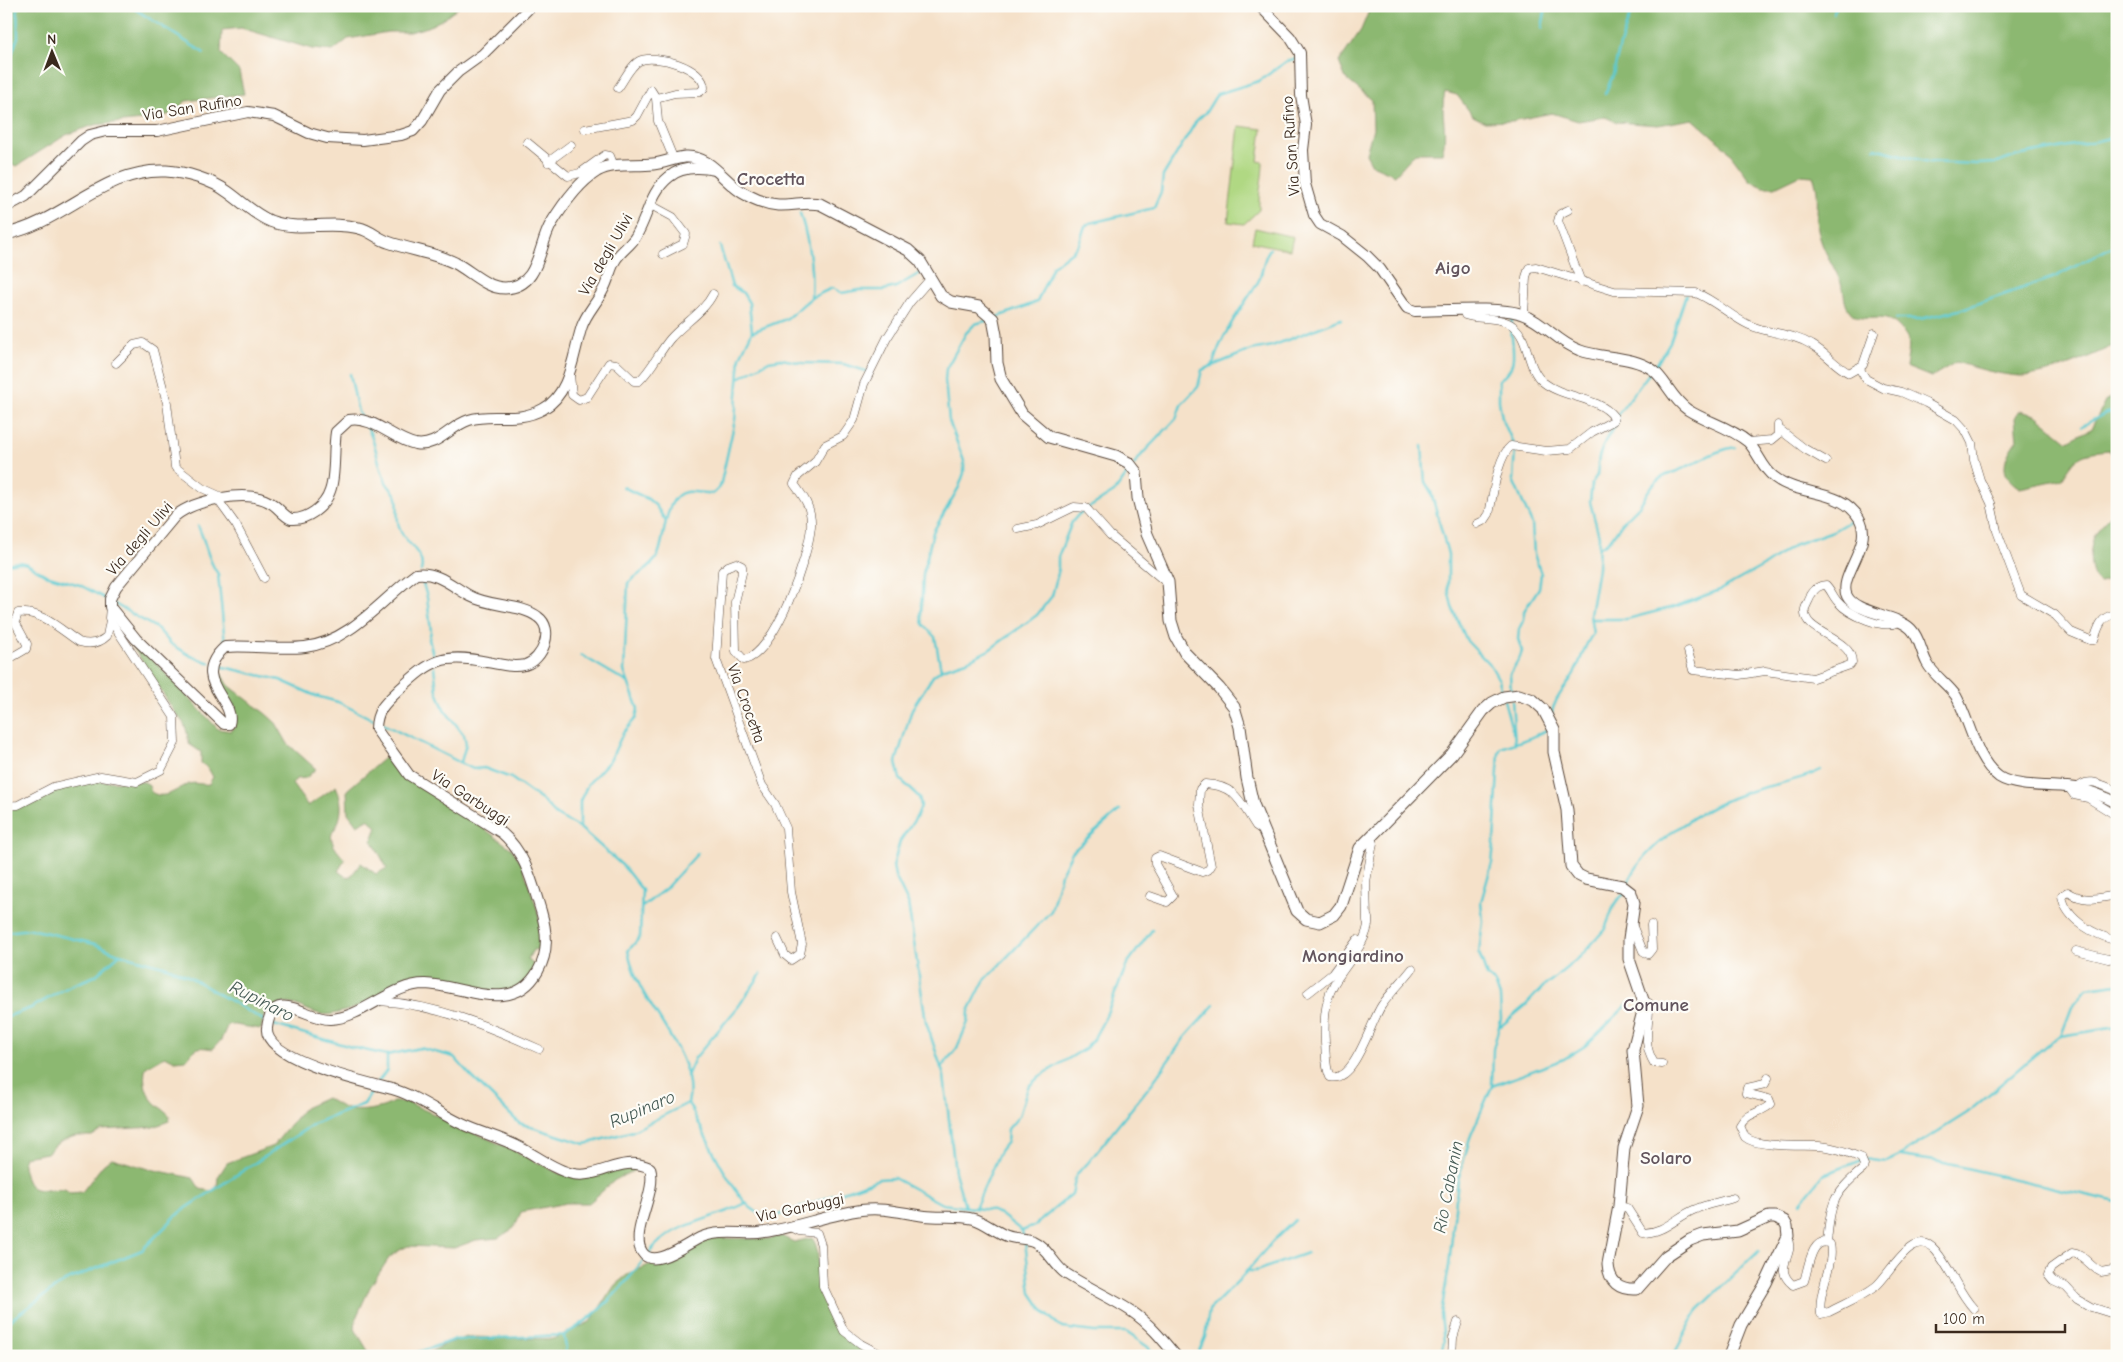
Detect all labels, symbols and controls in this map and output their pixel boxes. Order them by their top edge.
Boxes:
north arrow [28,28,78,78]
text: N [47,31,56,48]
street label: Via San Rufino [141,91,243,125]
street label: Via San Rufino [1279,95,1303,197]
district label: Crocetta [737,168,805,190]
street label: Via degli Ulivi [575,210,637,299]
district label: Aigo [1435,257,1471,279]
street label: Via degli Ulivi [103,498,177,579]
street label: Via Crocetta [723,661,769,745]
street label: Via Garbuggi [428,766,513,830]
district label: Mongiardino [1302,945,1404,967]
water label: Rupinaro [226,976,297,1027]
district label: Comune [1623,994,1689,1016]
water label: Rupinaro [606,1086,678,1133]
water label: Rio Cabanin [1429,1139,1468,1235]
district label: Solaro [1640,1147,1692,1169]
street label: Via Garbuggi [755,1190,846,1226]
scale bar [1936,1302,2064,1334]
text: 100 m [1943,1310,1985,1328]

